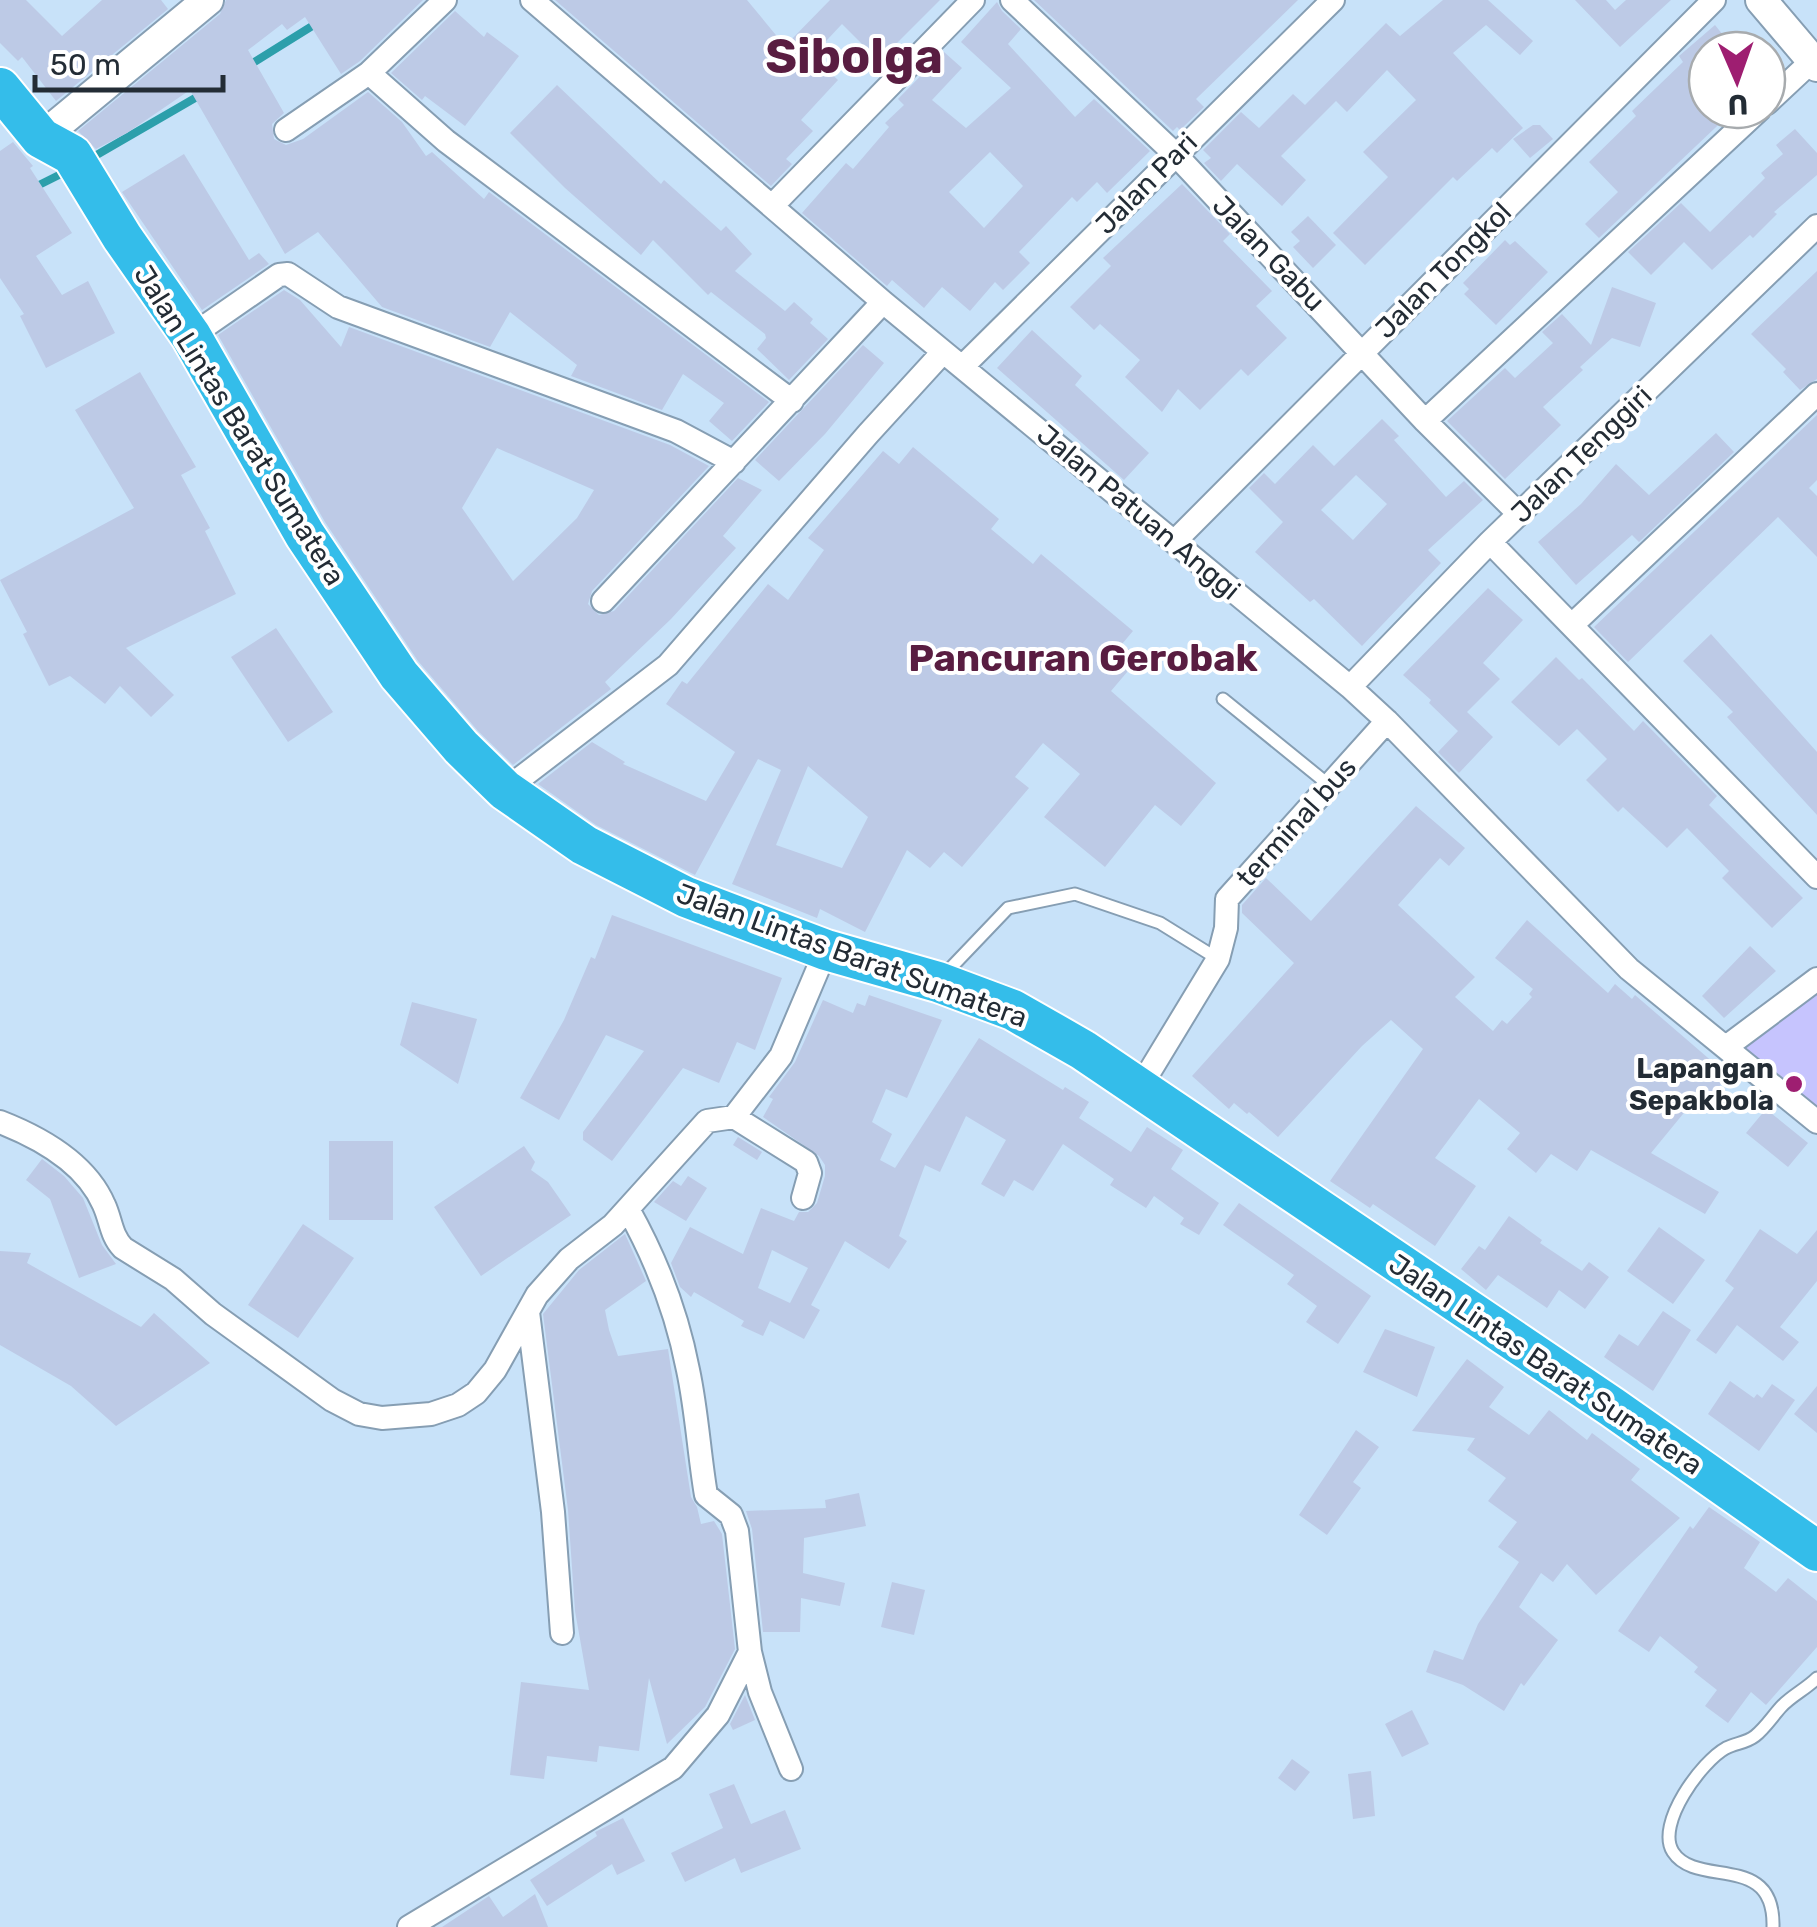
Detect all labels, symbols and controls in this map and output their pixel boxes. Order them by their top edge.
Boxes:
district label: Sibolga [765,28,943,85]
scale bar [35,30,222,92]
north arrow [1687,30,1787,130]
text: 50 m [50,47,121,83]
text: U [1727,88,1749,121]
street label: Jalan Pari [1089,126,1204,241]
street label: Jalan Gabu [1206,189,1332,318]
street label: Jalan Tongkol [1369,196,1518,345]
street label: Jalan Lintas Barat Sumatera [127,259,352,591]
street label: Jalan Tenggiri [1504,379,1658,530]
street label: Jalan Patuan Anggi [1031,418,1247,607]
district label: Pancuran Gerobak [908,635,1258,681]
street label: terminal bus [1230,751,1363,894]
street label: Jalan Lintas Barat Sumatera [672,877,1032,1034]
place label: Lapangan Sepakbola [1629,1052,1774,1117]
marker: Lapangan Sepakbola [1783,1073,1805,1095]
street label: Jalan Lintas Barat Sumatera [1383,1247,1709,1482]

